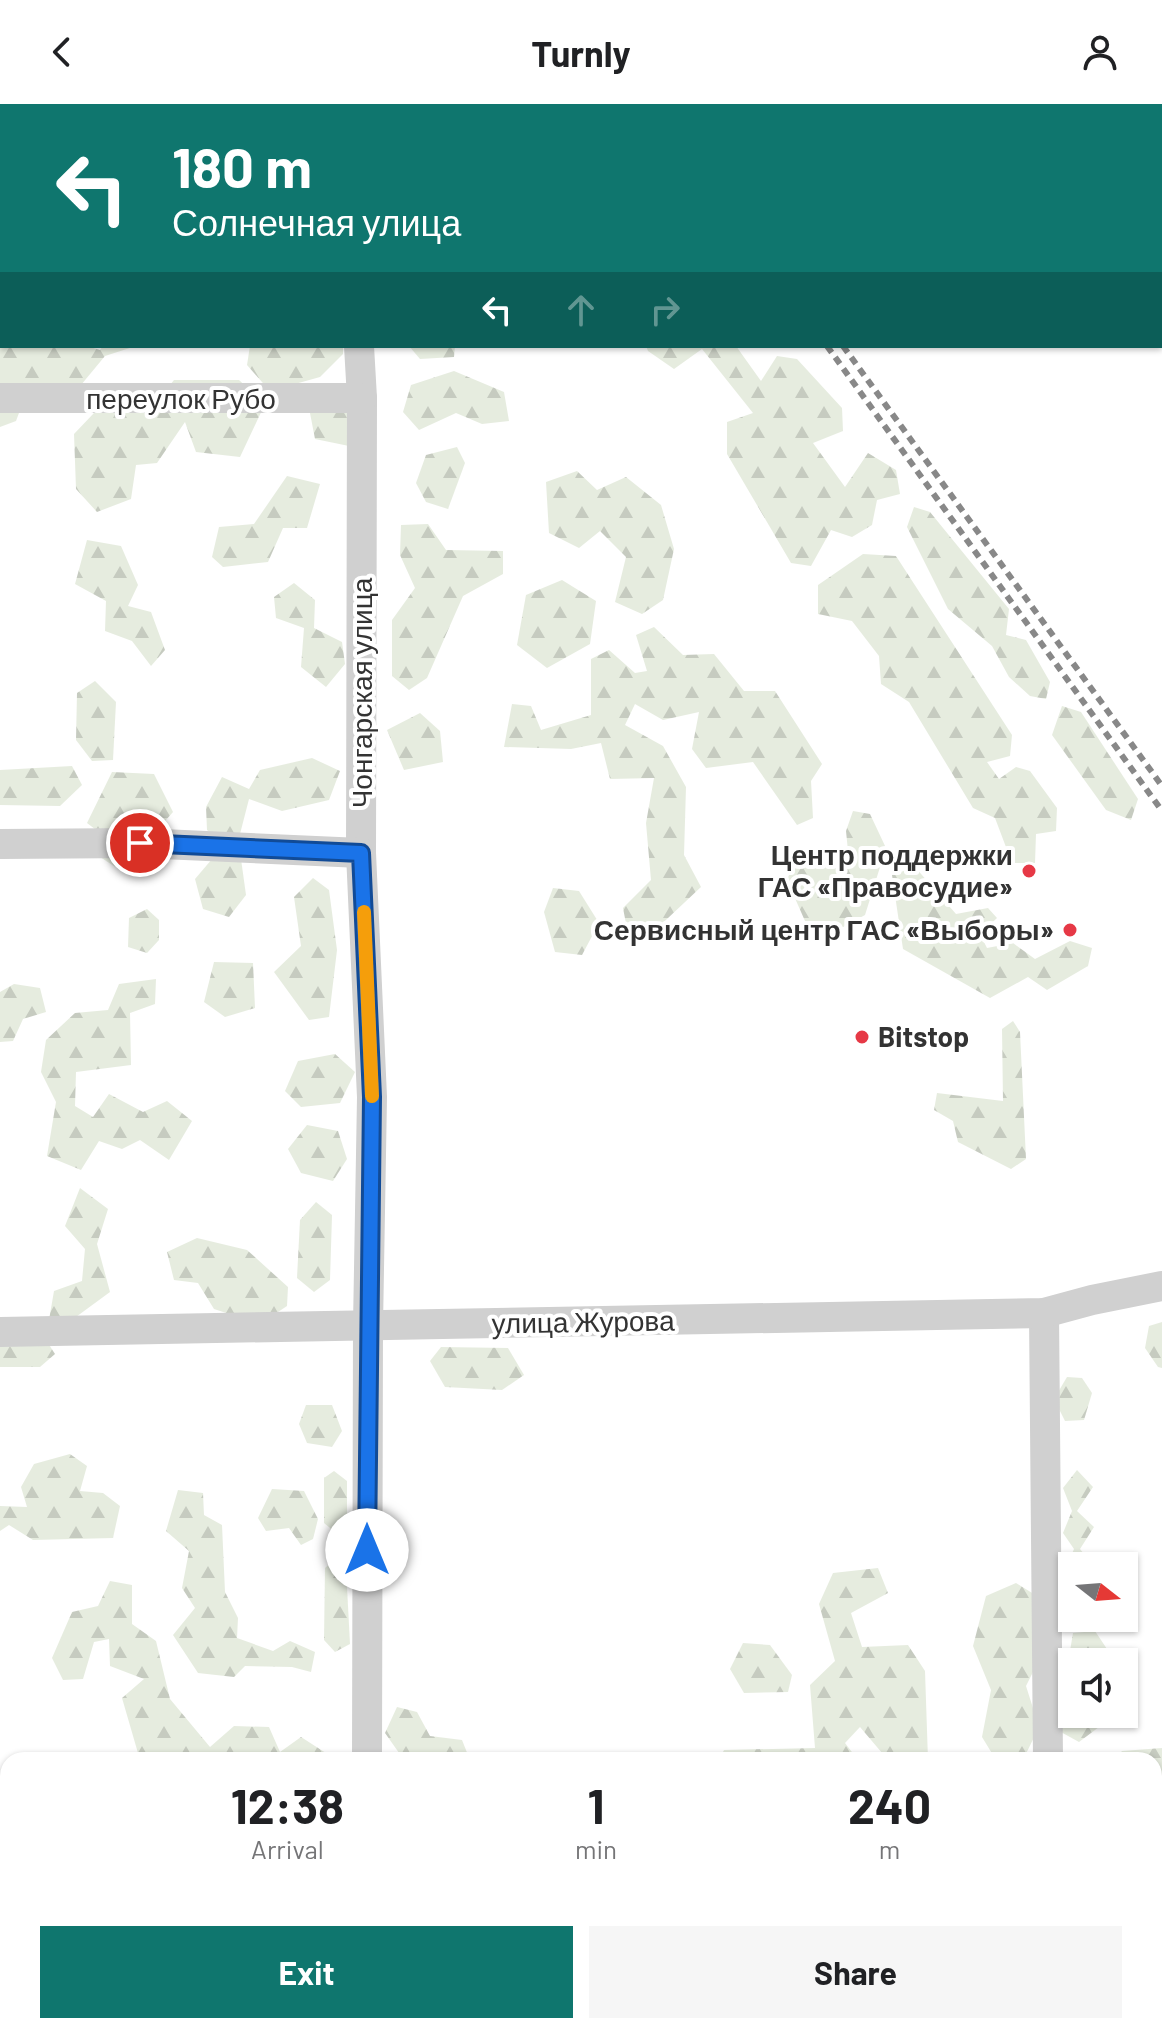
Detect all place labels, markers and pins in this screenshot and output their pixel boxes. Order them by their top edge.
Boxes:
pin [106,809,174,877]
place label: Центр поддержки ГАС «Правосудие» [758,837,1013,903]
marker: Центр поддержки ГАС «Правосудие» [1020,862,1038,880]
place label: Сервисный центр ГАС «Выборы» [594,912,1054,946]
marker: Сервисный центр ГАС «Выборы» [1061,921,1079,939]
place label: Bitstop [878,1019,969,1053]
marker: Bitstop [853,1028,871,1046]

